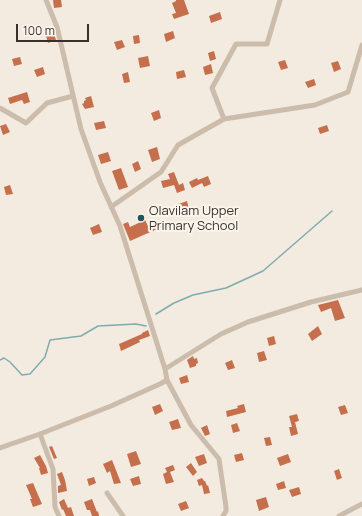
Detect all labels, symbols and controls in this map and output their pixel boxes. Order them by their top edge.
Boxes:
scale bar [18,16,91,42]
text: 100 m [23,22,55,39]
place label: Olavilam Upper Primary School [149,203,239,234]
marker: Olavilam Upper Primary School [136,213,146,223]

